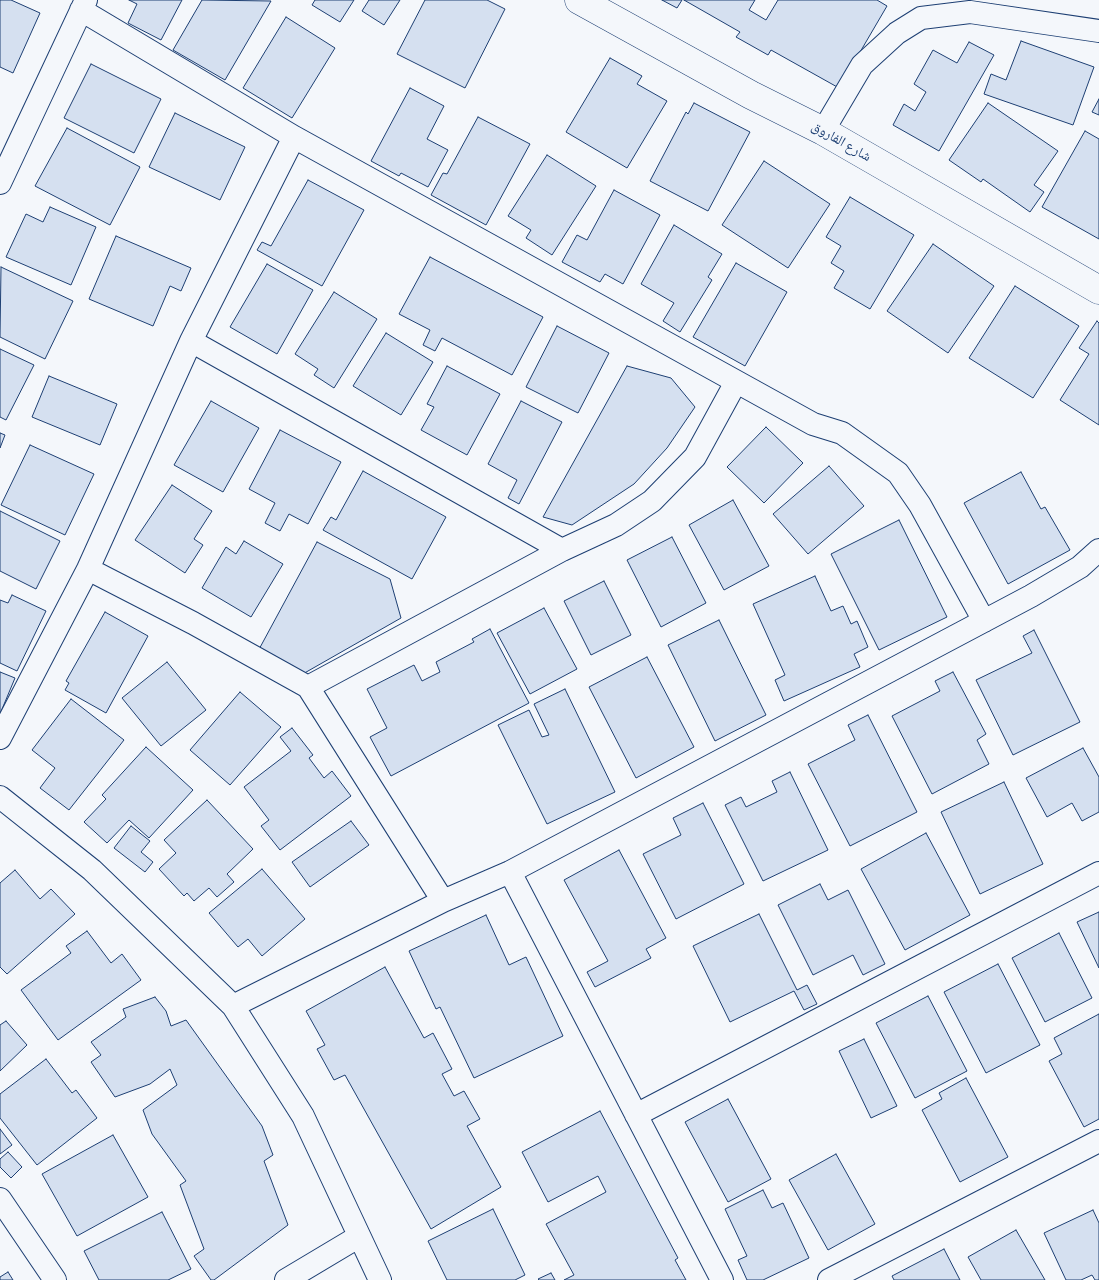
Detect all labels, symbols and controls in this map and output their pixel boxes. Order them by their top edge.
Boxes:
street label: شارع الفاروق [808,118,874,166]

